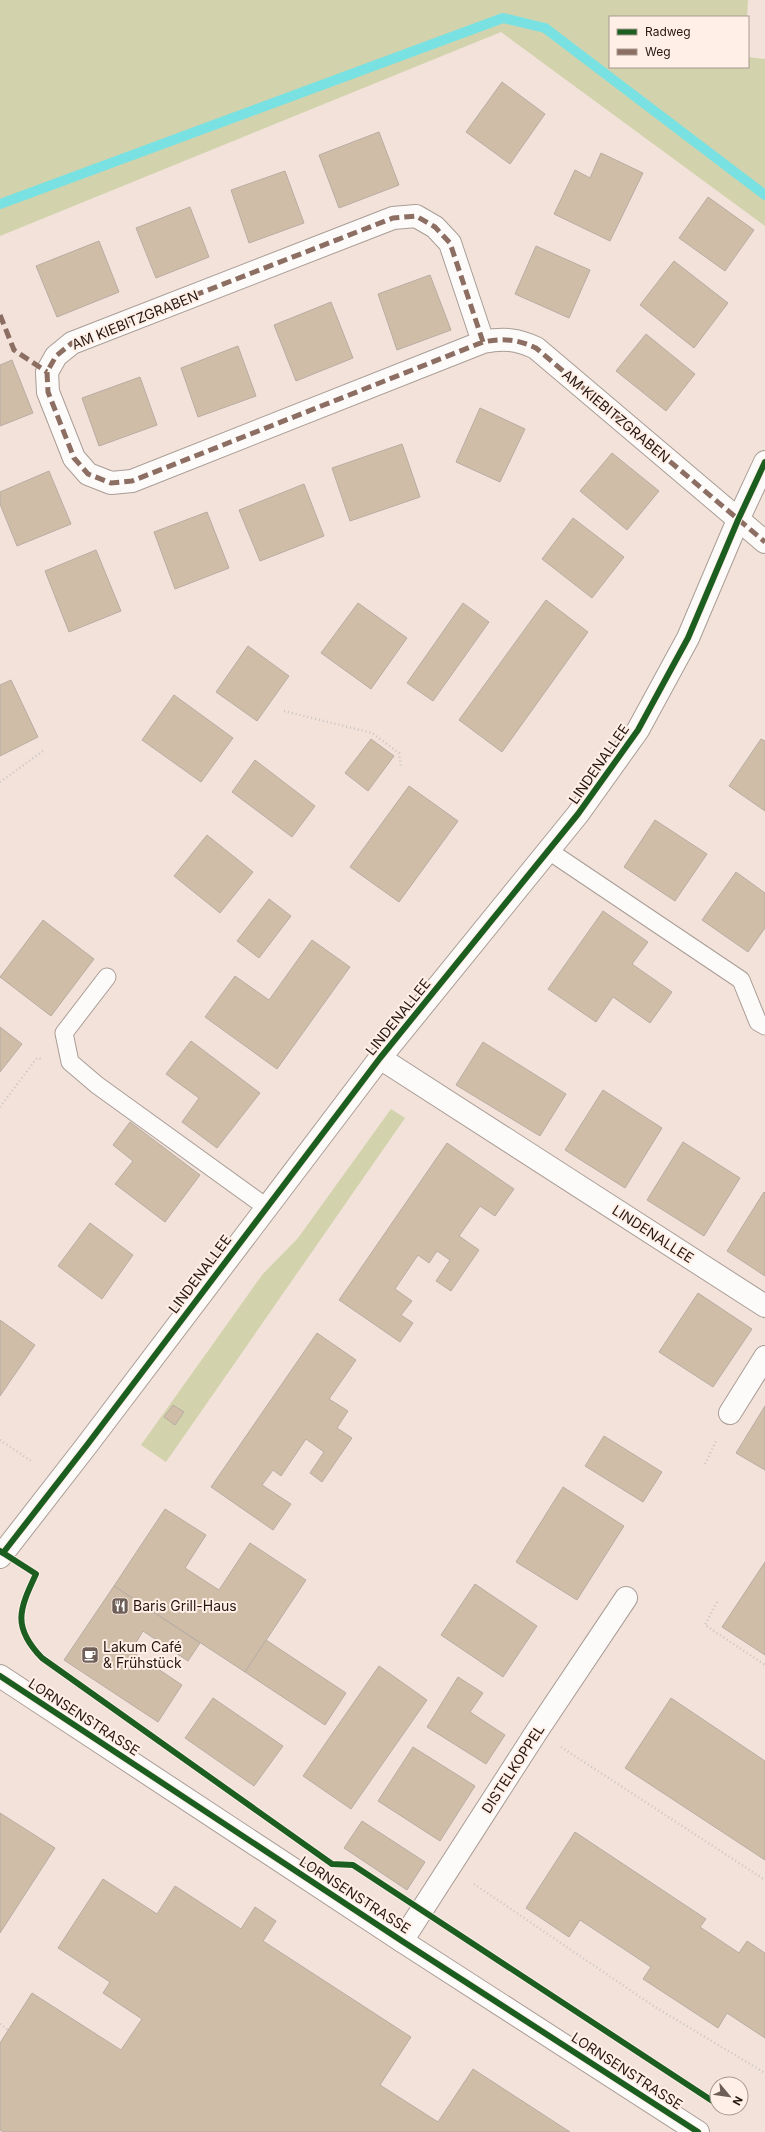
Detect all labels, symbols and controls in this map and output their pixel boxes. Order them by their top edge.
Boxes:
legend [609,16,749,68]
text: Radweg [645,24,691,39]
text: Weg [645,44,671,59]
street label: AM KIEBITZGRABEN [69,286,201,353]
street label: AM KIEBITZGRABEN [559,366,674,466]
street label: LINDENALLEE [565,720,632,807]
street label: LINDENALLEE [362,975,434,1058]
street label: LINDENALLEE [609,1201,697,1266]
street label: LINDENALLEE [165,1231,235,1316]
restaurant icon: Baris Grill-Haus [110,1596,130,1616]
place label: Baris Grill-Haus [133,1597,237,1614]
place label: Lakum Café & Frühstück [103,1638,182,1671]
cafe icon: Lakum Café & Frühstück [80,1645,100,1665]
street label: LORNSENSTRASSE [26,1674,143,1759]
street label: DISTELKOPPEL [478,1721,548,1816]
street label: LORNSENSTRASSE [297,1852,414,1937]
street label: LORNSENSTRASSE [569,2028,686,2113]
north arrow [709,2076,749,2116]
text: N [730,2094,746,2108]

